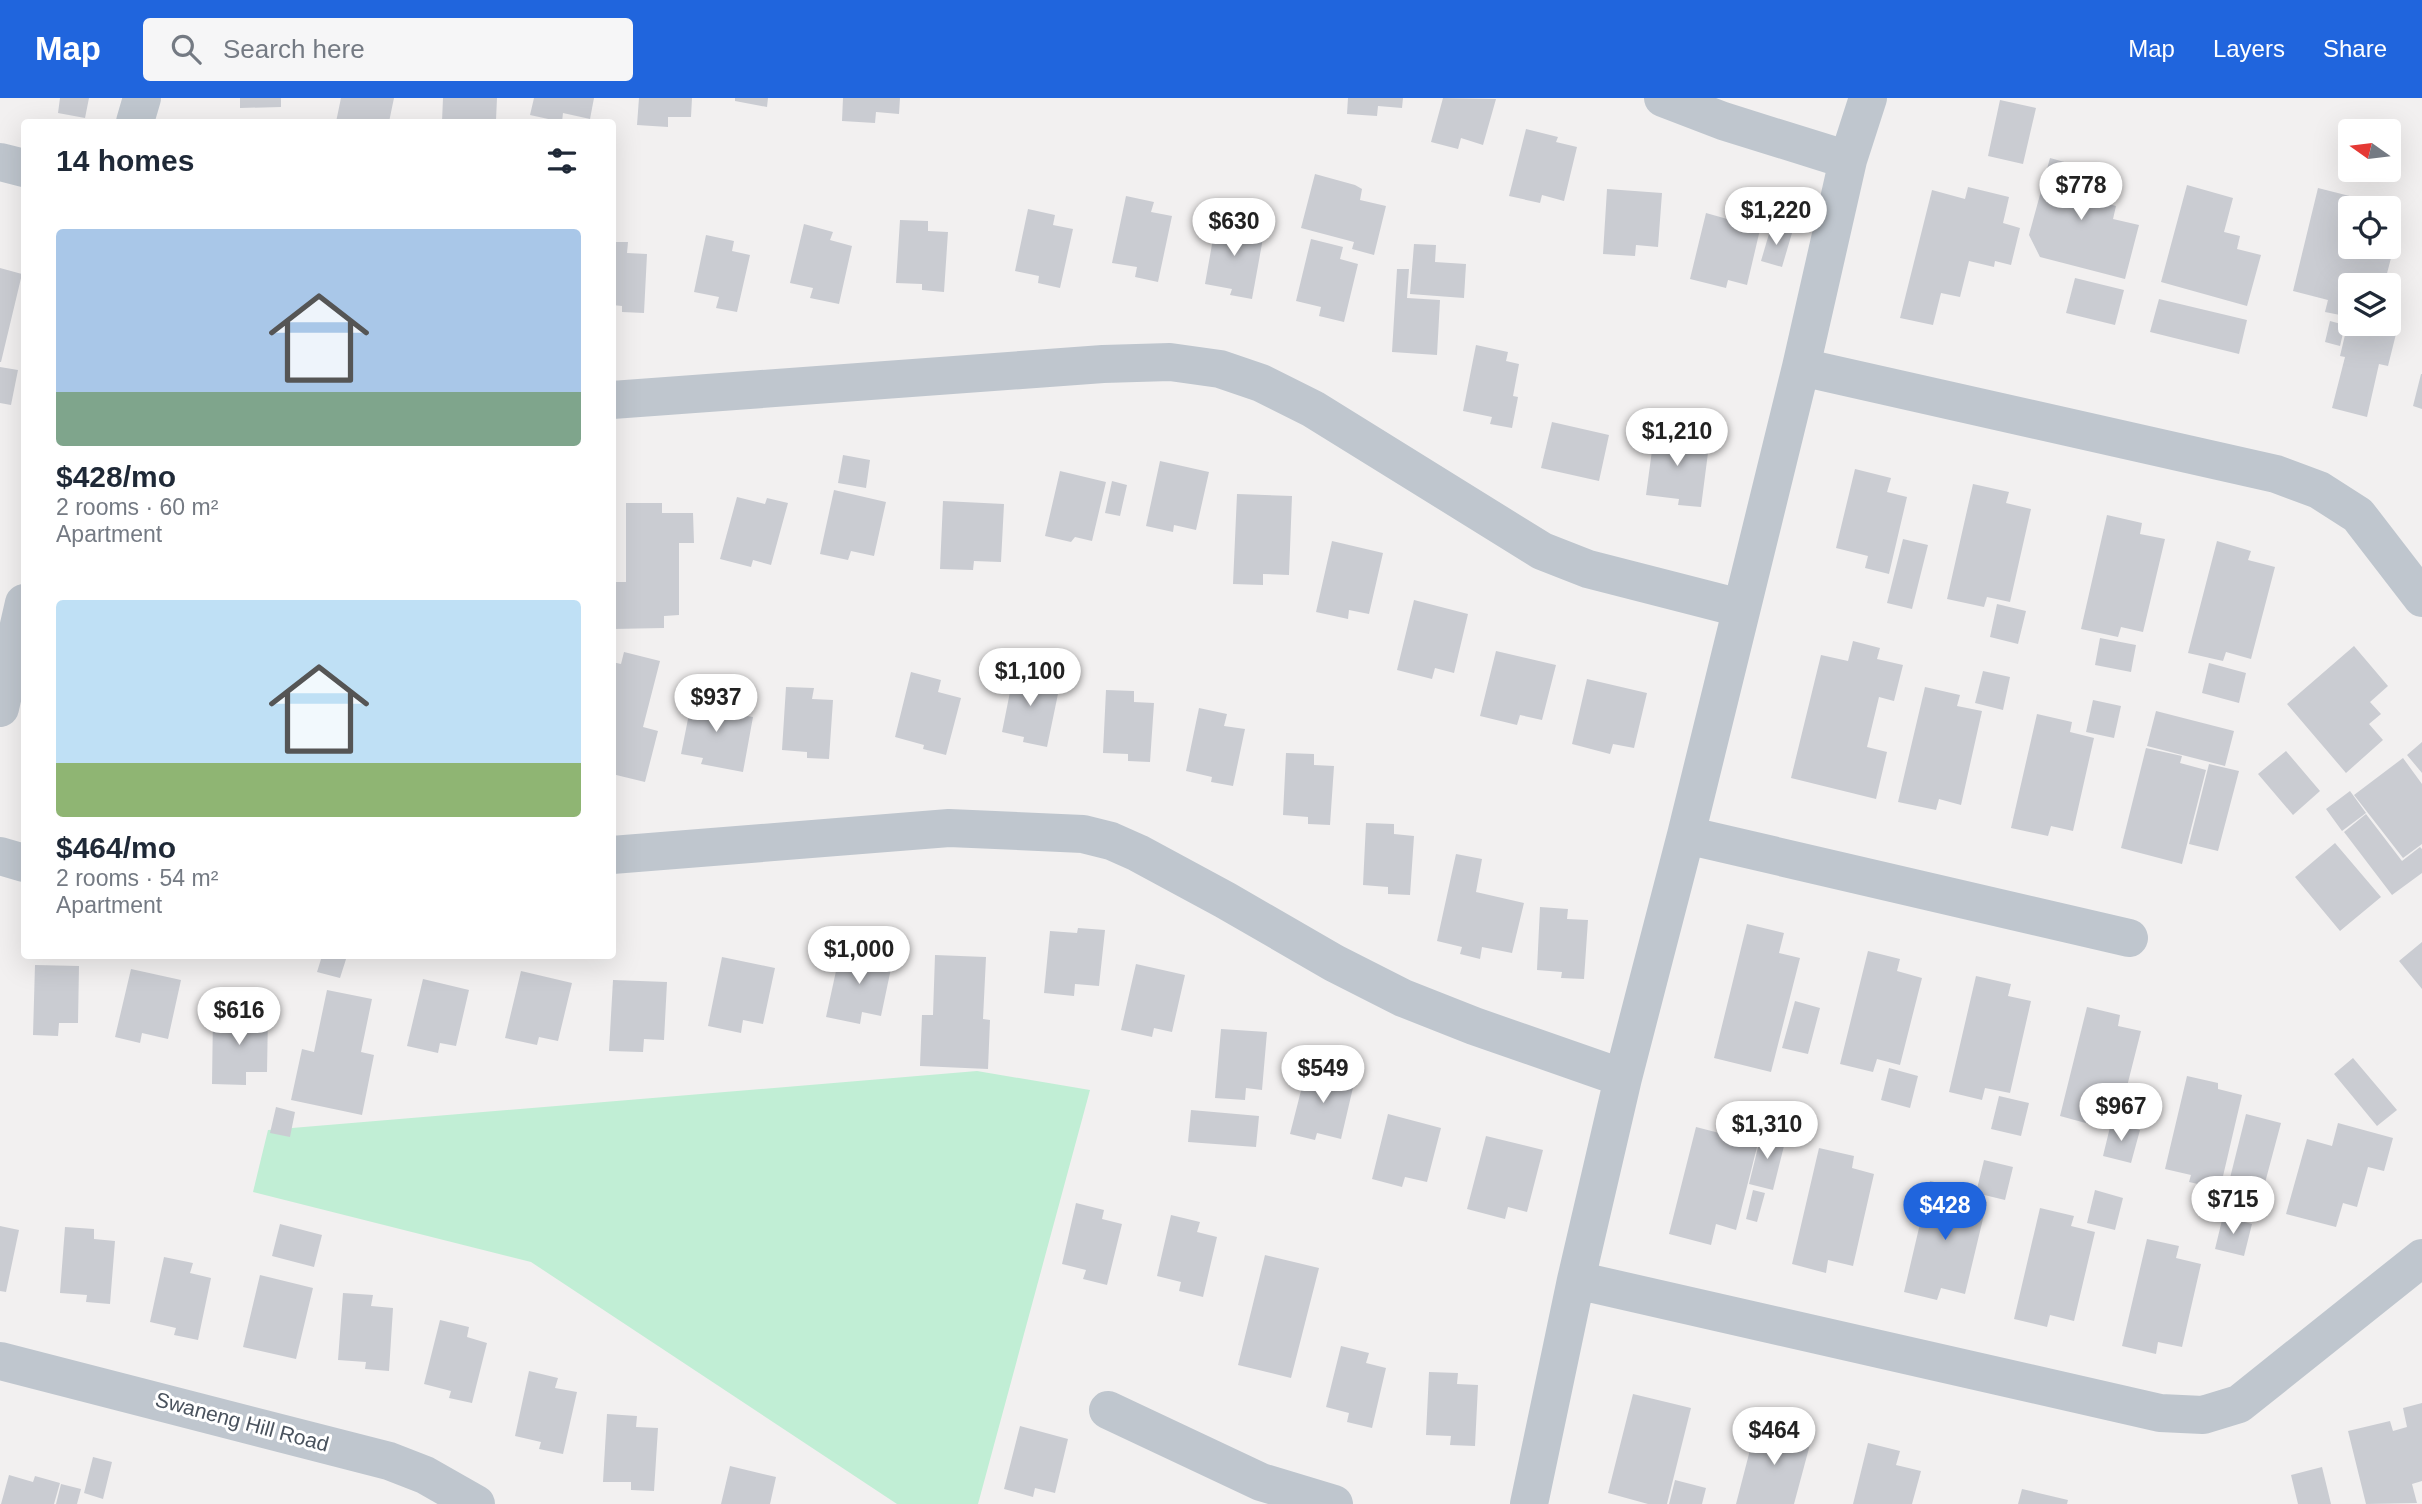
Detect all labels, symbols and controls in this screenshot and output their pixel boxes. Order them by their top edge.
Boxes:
search box [143,18,633,81]
text: Map [35,30,101,67]
icon: search [167,30,205,68]
text: Search here [223,34,365,64]
text: Map [2128,35,2175,62]
text: Layers [2213,35,2285,62]
text: Share [2323,35,2387,62]
north arrow [2338,119,2401,182]
map controls [2338,119,2401,336]
icon: filters [543,142,581,180]
text: 14 homes [56,144,194,177]
pin: $778 [2040,162,2122,222]
text: $778 [2055,172,2107,198]
pin: $1,220 [1719,188,1833,247]
button: locate [2338,196,2401,259]
text: $1,220 [1741,197,1811,223]
pin: $630 [1193,198,1275,258]
text: $630 [1208,208,1260,234]
button: layers [2338,273,2401,336]
icon: home [256,275,382,401]
pin: $1,210 [1620,408,1734,468]
text: $1,210 [1642,418,1712,444]
text: $428/mo [56,460,176,493]
text: 2 rooms · 60 m² [56,494,218,520]
text: Apartment [56,521,162,547]
icon: home [256,646,382,772]
pin: $1,100 [973,648,1087,708]
text: $1,100 [995,658,1065,684]
pin: $937 [675,674,757,734]
text: $937 [690,684,742,710]
text: $464/mo [56,831,176,864]
text: 2 rooms · 54 m² [56,865,218,891]
text: Apartment [56,892,162,918]
pin: $1,000 [802,926,916,986]
text: $1,000 [824,936,894,962]
pin: $616 [198,988,280,1047]
text: $616 [213,997,265,1023]
pin: $549 [1282,1046,1364,1105]
text: $549 [1297,1055,1349,1081]
pin: $967 [2080,1084,2162,1143]
text: $967 [2095,1093,2147,1119]
pin: $1,310 [1710,1102,1824,1161]
text: $1,310 [1732,1111,1802,1137]
pin: $715 [2192,1176,2274,1236]
pin: $428 [1904,1182,1986,1242]
text: $715 [2207,1186,2259,1212]
text: $428 [1919,1192,1971,1218]
street label: Swaneng Hill Road [153,1387,331,1456]
pin: $464 [1733,1408,1815,1467]
text: $464 [1748,1417,1800,1443]

